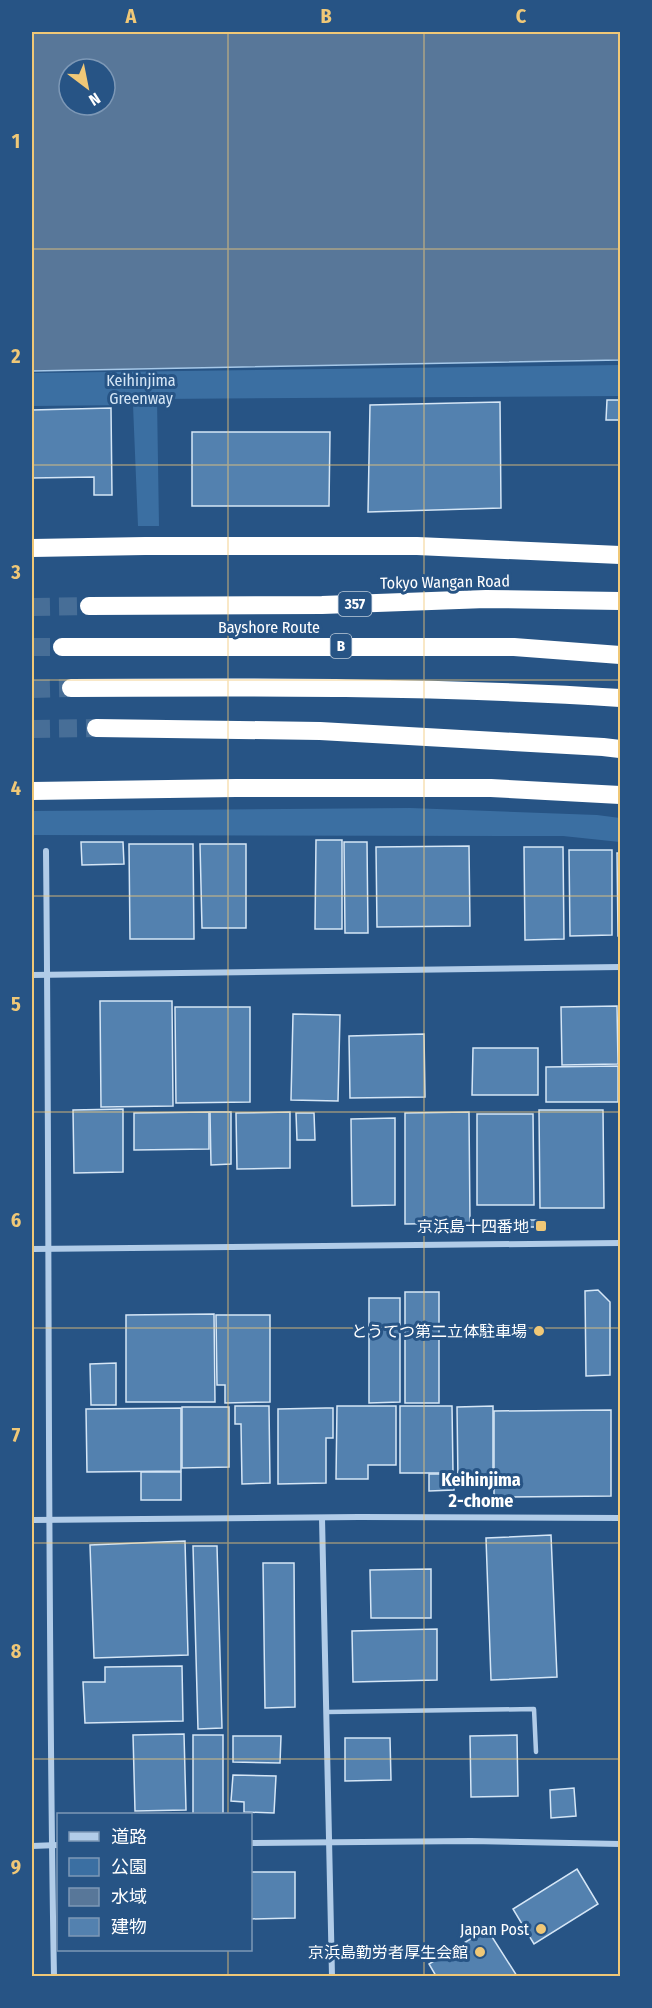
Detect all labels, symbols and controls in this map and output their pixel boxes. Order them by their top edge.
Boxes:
text: A [125,4,138,28]
text: B [320,4,332,28]
text: C [516,4,527,28]
north arrow [57,57,117,117]
text: N [86,89,104,110]
text: 1 [12,129,20,153]
text: 2 [10,344,21,368]
park label: Keihinjima Greenway [106,371,176,408]
text: 3 [10,560,21,584]
street label: Tokyo Wangan Road [380,571,510,593]
road number: 357 [338,592,372,616]
street label: Bayshore Route [218,618,320,637]
road number: B [330,634,352,658]
text: 4 [11,776,21,800]
text: 5 [11,992,21,1016]
text: 6 [11,1208,21,1232]
place label: 京浜島十四番地 [417,1217,529,1236]
marker: 京浜島十四番地 [534,1219,548,1233]
place label: とうてつ第二立体駐車場 [351,1322,527,1341]
marker: とうてつ第二立体駐車場 [532,1324,546,1338]
text: 7 [12,1423,21,1447]
district label: Keihinjima 2-chome [441,1469,521,1512]
text: 8 [11,1639,22,1663]
legend [57,1813,252,1951]
text: 道路 [111,1826,147,1848]
text: 9 [11,1855,21,1879]
text: 公園 [111,1856,147,1878]
text: 水域 [111,1886,147,1908]
text: 建物 [111,1916,147,1938]
place label: Japan Post [460,1920,530,1939]
marker: Japan Post [534,1922,548,1936]
place label: 京浜島勤労者厚生会館 [308,1943,468,1962]
marker: 京浜島勤労者厚生会館 [473,1945,487,1959]

